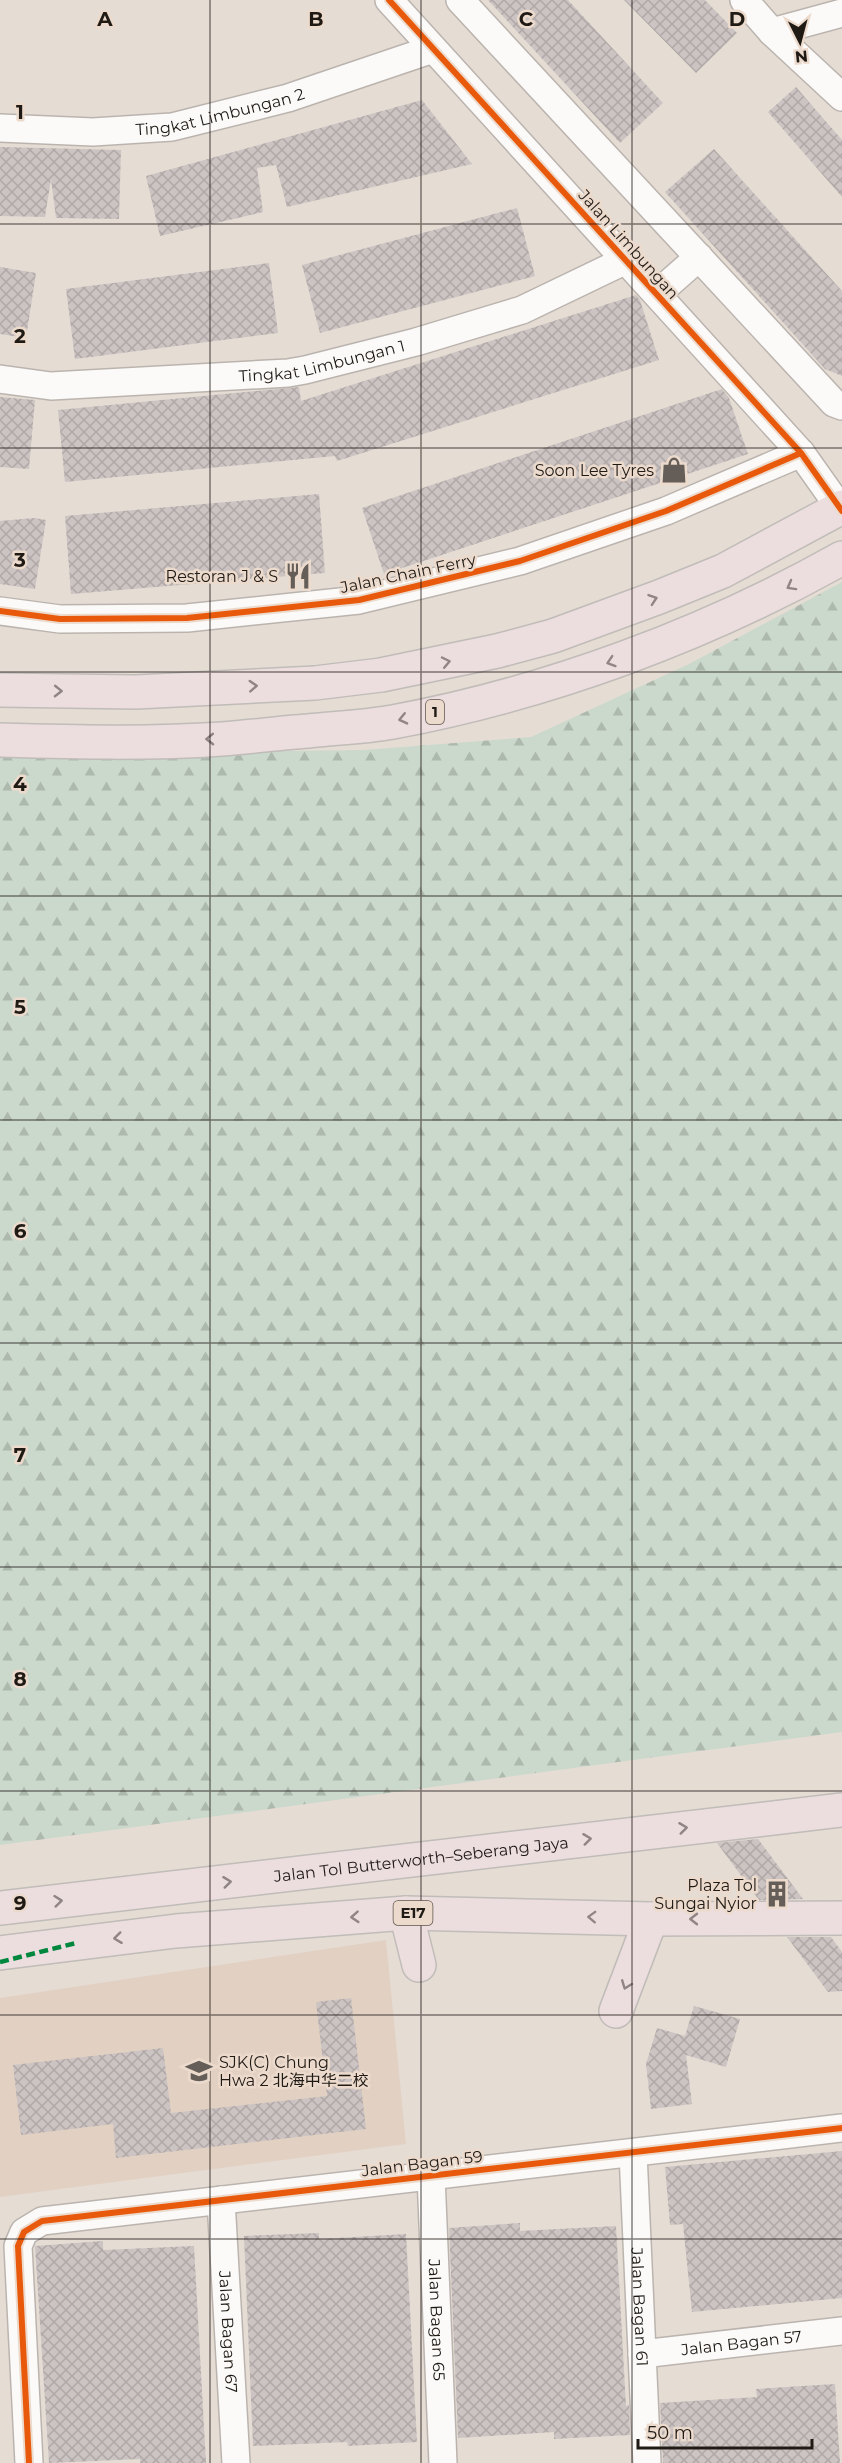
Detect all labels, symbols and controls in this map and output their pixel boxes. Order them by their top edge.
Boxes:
text: A [96,7,113,31]
text: B [308,7,324,31]
text: C [519,7,534,31]
text: D [729,7,745,31]
north arrow [770,12,830,72]
text: N [794,46,809,67]
street label: Tingkat Limbungan 2 [135,84,307,139]
text: 1 [16,100,24,124]
street label: Jalan Limbungan [574,185,683,303]
text: 2 [14,324,26,348]
street label: Tingkat Limbungan 1 [238,336,407,386]
shop icon: Soon Lee Tyres [659,455,689,485]
place label: Soon Lee Tyres [535,461,654,480]
text: 3 [13,548,26,572]
street label: Jalan Chain Ferry [338,550,478,597]
restaurant icon: Restoran J & S [283,561,313,591]
place label: Restoran J & S [166,567,278,586]
one-way arrow [787,579,797,590]
one-way arrow [647,594,658,607]
one-way arrow [606,654,617,667]
one-way arrow [441,656,451,669]
one-way arrow [249,680,258,693]
one-way arrow [54,685,63,697]
road number: 1 [426,700,444,724]
one-way arrow [399,712,409,725]
one-way arrow [205,733,214,746]
text: 4 [13,772,27,796]
text: 5 [14,995,26,1019]
text: 6 [14,1219,27,1243]
text: 7 [14,1443,26,1467]
text: 8 [13,1667,27,1691]
one-way arrow [679,1822,688,1835]
street label: Jalan Tol Butterworth–Seberang Jaya [272,1833,570,1886]
one-way arrow [583,1834,592,1846]
one-way arrow [222,1876,232,1889]
place label: Plaza Tol Sungai Nyior [654,1876,757,1913]
building icon: Plaza Tol Sungai Nyior [762,1879,792,1909]
text: 9 [14,1891,26,1915]
one-way arrow [54,1895,63,1908]
road number: E17 [394,1901,432,1925]
one-way arrow [351,1910,360,1923]
one-way arrow [588,1911,597,1924]
one-way arrow [689,1913,698,1925]
one-way arrow [113,1931,122,1944]
one-way arrow [621,1978,633,1989]
place label: SJK(C) Chung Hwa 2 北海中华二校 [219,2053,369,2090]
school or university icon: SJK(C) Chung Hwa 2 北海中华二校 [184,2056,214,2086]
street label: Jalan Bagan 59 [359,2147,484,2180]
street label: Jalan Bagan 61 [627,2246,652,2367]
street label: Jalan Bagan 65 [424,2258,449,2381]
street label: Jalan Bagan 67 [215,2269,241,2393]
street label: Jalan Bagan 57 [679,2327,803,2360]
scale bar [638,2412,812,2450]
text: 50 m [647,2422,693,2444]

